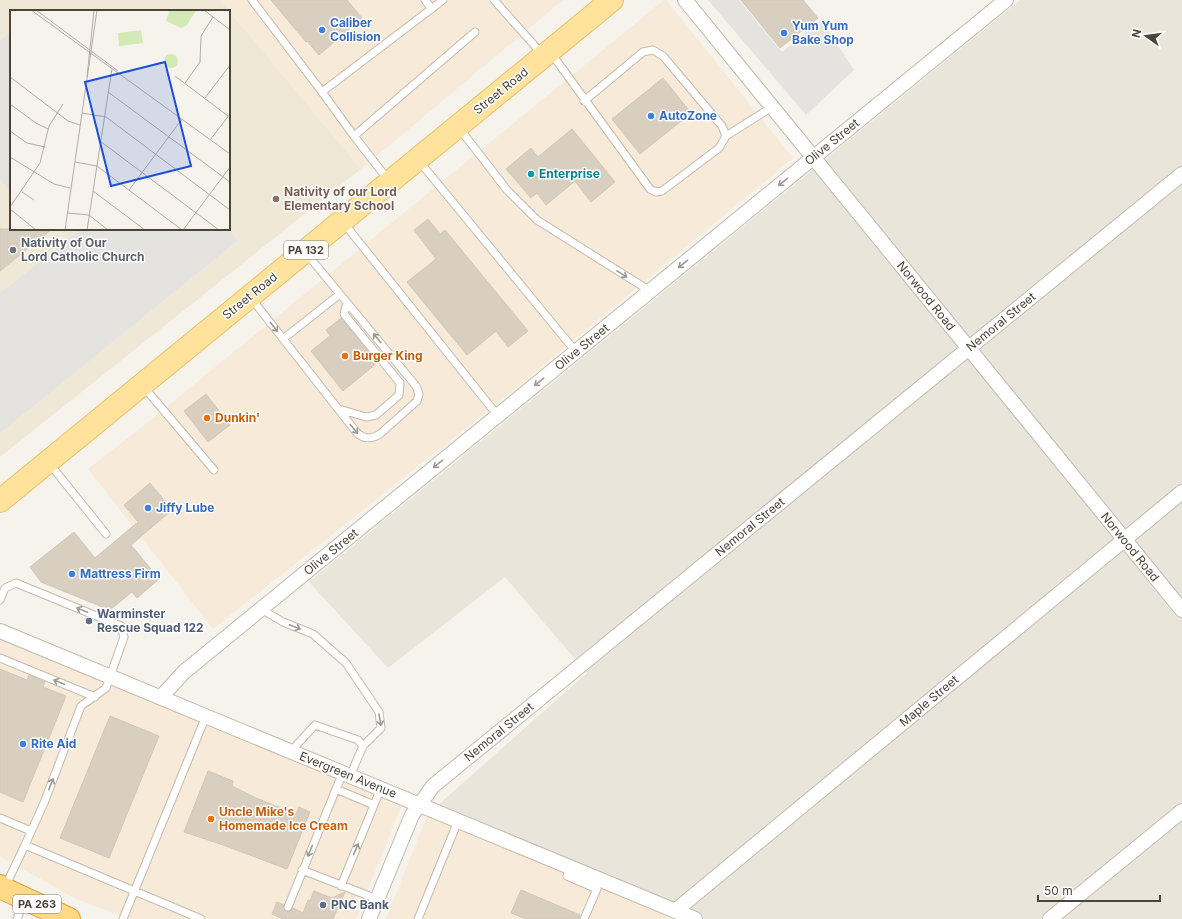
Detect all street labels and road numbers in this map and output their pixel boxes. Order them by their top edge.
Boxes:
street label: Street Road [470,64,531,117]
street label: Olive Street [801,115,862,168]
road number: PA 132 [284,241,328,259]
street label: Norwood Road [894,258,959,333]
street label: Street Road [219,269,280,322]
street label: Nemoral Street [963,289,1039,354]
street label: Olive Street [551,320,612,373]
street label: Nemoral Street [712,494,788,559]
street label: Norwood Road [1098,509,1163,584]
street label: Olive Street [300,525,361,578]
street label: Maple Street [896,672,961,730]
street label: Nemoral Street [461,699,537,764]
street label: Evergreen Avenue [297,748,399,801]
road number: PA 263 [13,895,61,913]

